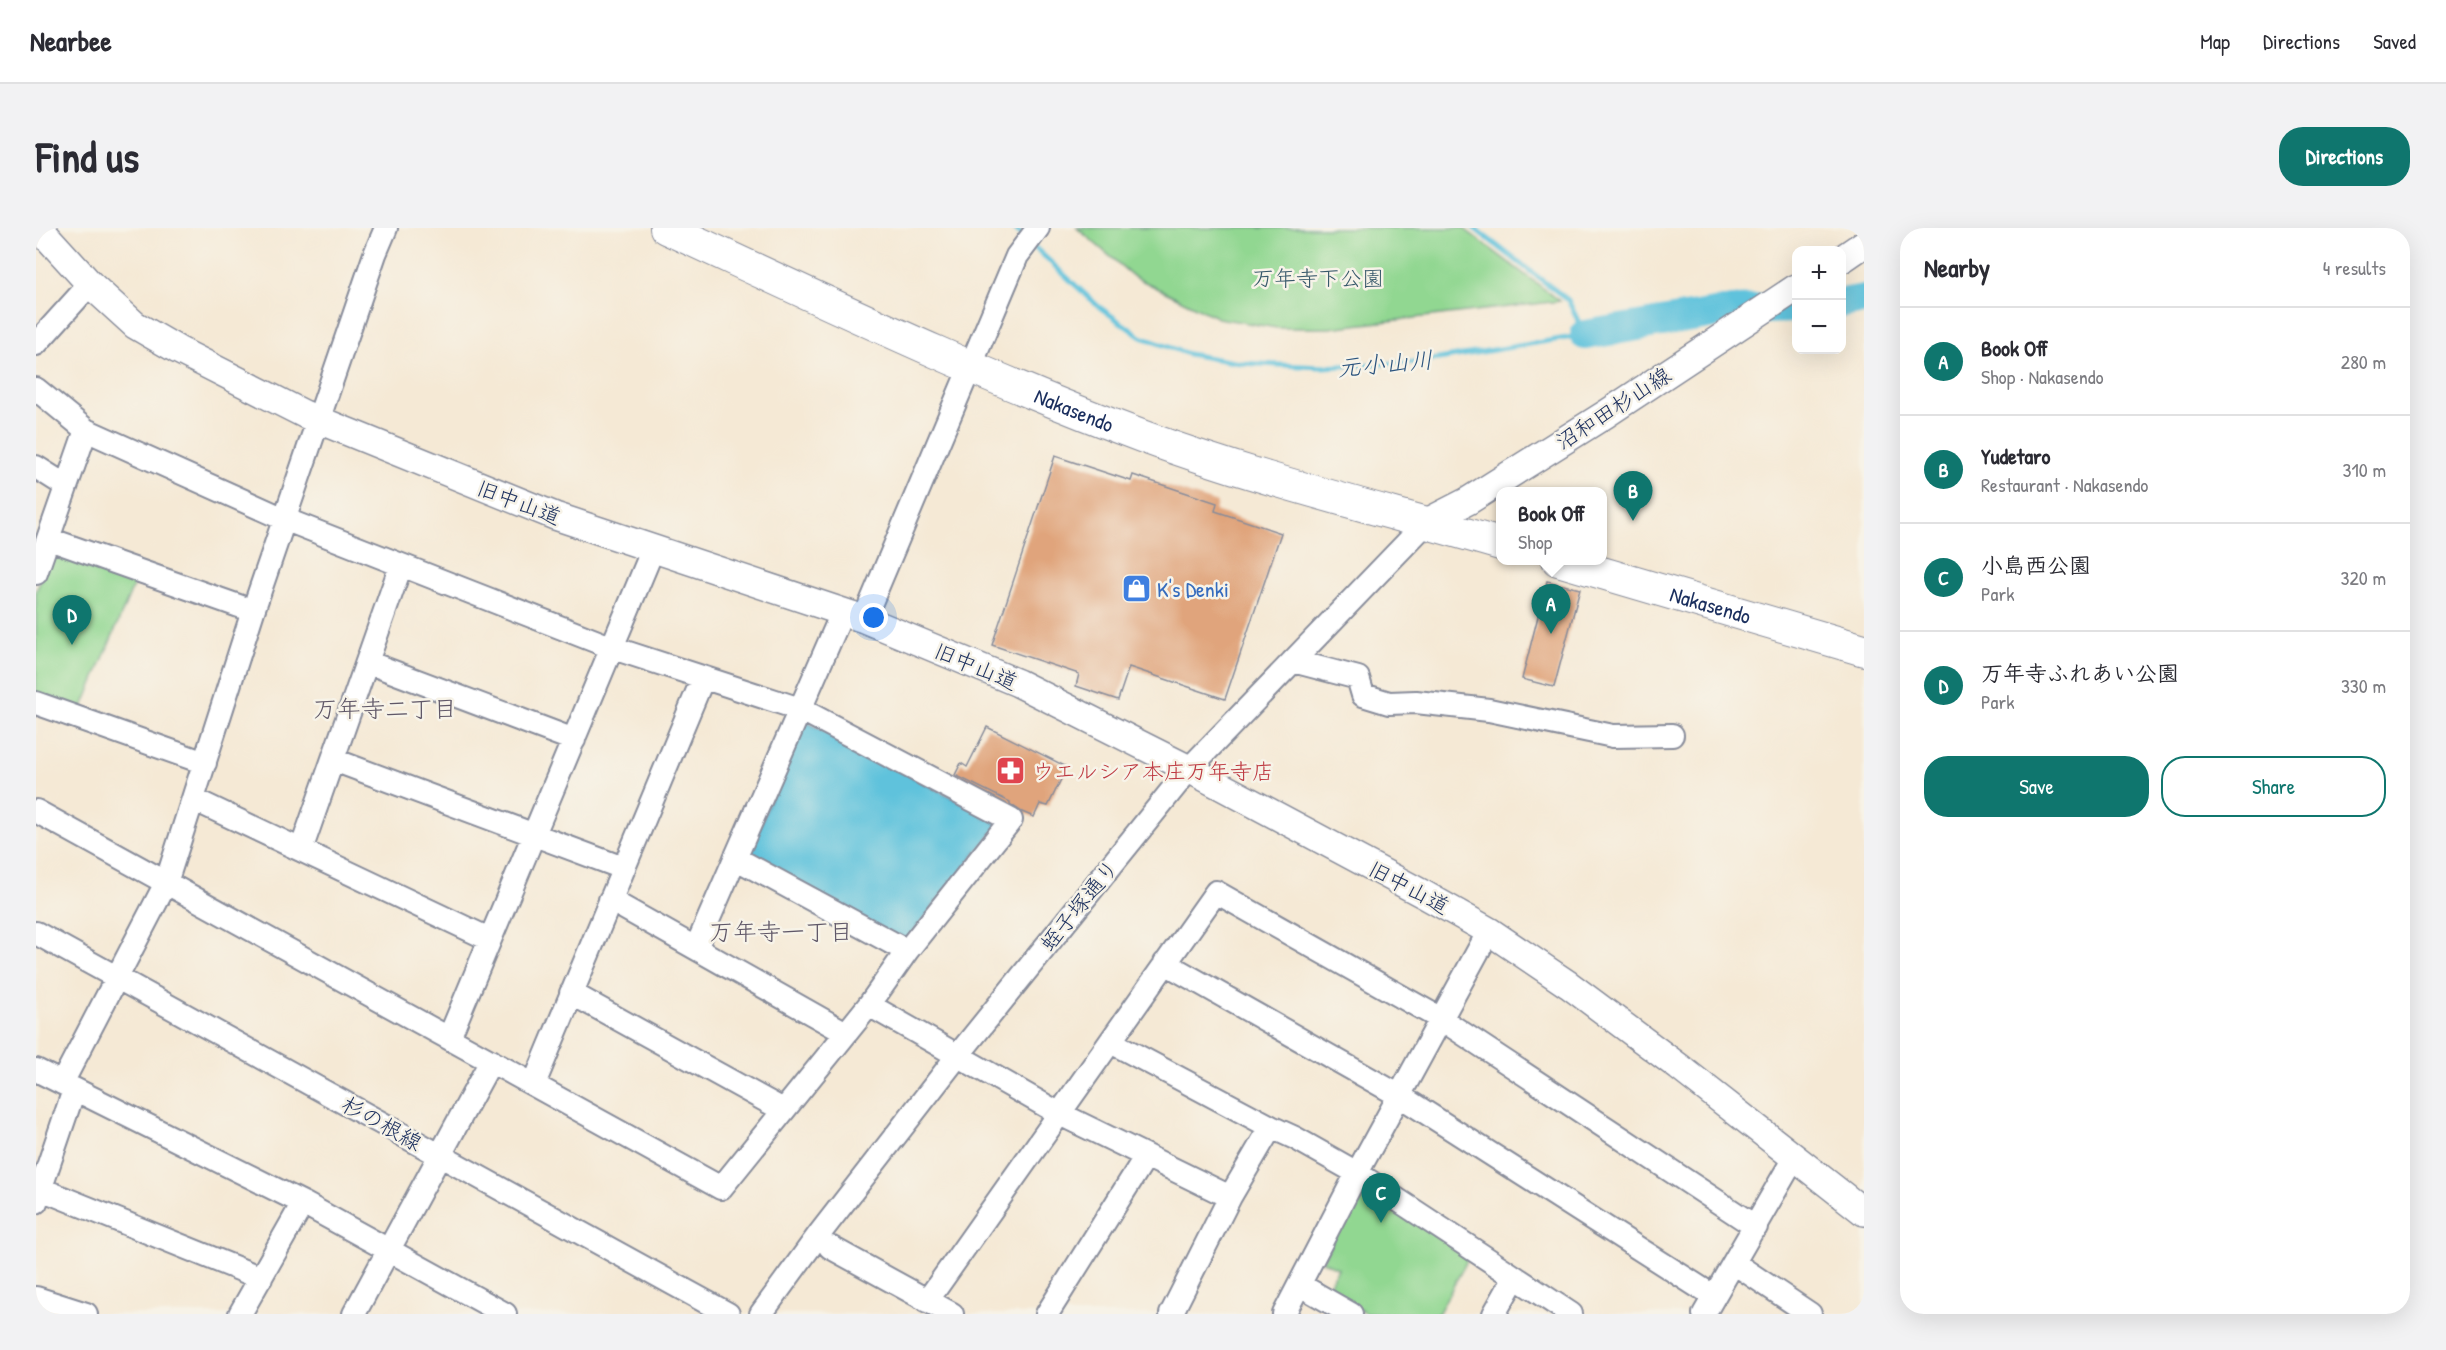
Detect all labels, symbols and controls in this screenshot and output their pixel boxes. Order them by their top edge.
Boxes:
text: Nearbee [30,22,112,60]
text: Map [2200,27,2230,56]
text: Directions [2263,27,2340,56]
text: Saved [2373,27,2416,56]
button: Directions [2279,127,2410,186]
text: Find us [36,128,139,185]
map controls [1792,246,1846,354]
button: + [1792,246,1846,300]
text: Nearby [1924,250,1990,285]
text: 4 results [2323,254,2386,281]
park label: 万年寺下公園 [1252,263,1384,293]
button: − [1792,300,1846,354]
text: Book Off [1981,333,2048,363]
water label: 元小山川 [1336,343,1434,383]
text: A [1939,348,1948,375]
text: 280 m [2341,348,2386,375]
street label: 沼和田杉山線 [1549,359,1677,457]
text: Shop · Nakasendo [1981,363,2104,390]
street label: Nakasendo [1030,381,1118,439]
text: Yudetaro [1981,441,2050,471]
text: B [1938,456,1949,483]
text: 310 m [2343,456,2386,483]
text: Restaurant · Nakasendo [1981,471,2148,498]
street label: 旧中山道 [473,472,565,532]
pin: B [1614,472,1652,521]
popup [1496,487,1607,565]
text: Book Off [1518,498,1585,528]
text: Shop [1518,528,1552,555]
text: 小島西公園 [1981,550,2091,580]
text: C [1938,564,1949,591]
text: 320 m [2341,564,2386,591]
shop icon: K's Denki [1120,573,1152,605]
place label: K's Denki [1157,574,1229,604]
street label: Nakasendo [1667,579,1755,631]
text: Park [1981,580,2014,607]
pin: A [1532,584,1570,634]
pin: D [52,596,92,645]
your location [859,603,888,632]
street label: 旧中山道 [930,635,1022,697]
text: 万年寺ふれあい公園 [1981,658,2179,688]
text: D [1939,672,1948,699]
text: 330 m [2341,672,2386,699]
text: Park [1981,688,2014,715]
district label: 万年寺二丁目 [313,692,457,724]
pharmacy icon: ウエルシア本庄万年寺店 [995,755,1027,787]
place label: ウエルシア本庄万年寺店 [1032,756,1274,786]
button: Save [1924,756,2149,817]
button: Share [2161,756,2386,817]
street label: 蛭子塚通り [1033,853,1125,957]
street label: 旧中山道 [1363,853,1455,921]
district label: 万年寺一丁目 [709,915,853,947]
street label: 杉の根線 [336,1089,428,1157]
pin: C [1362,1174,1400,1223]

